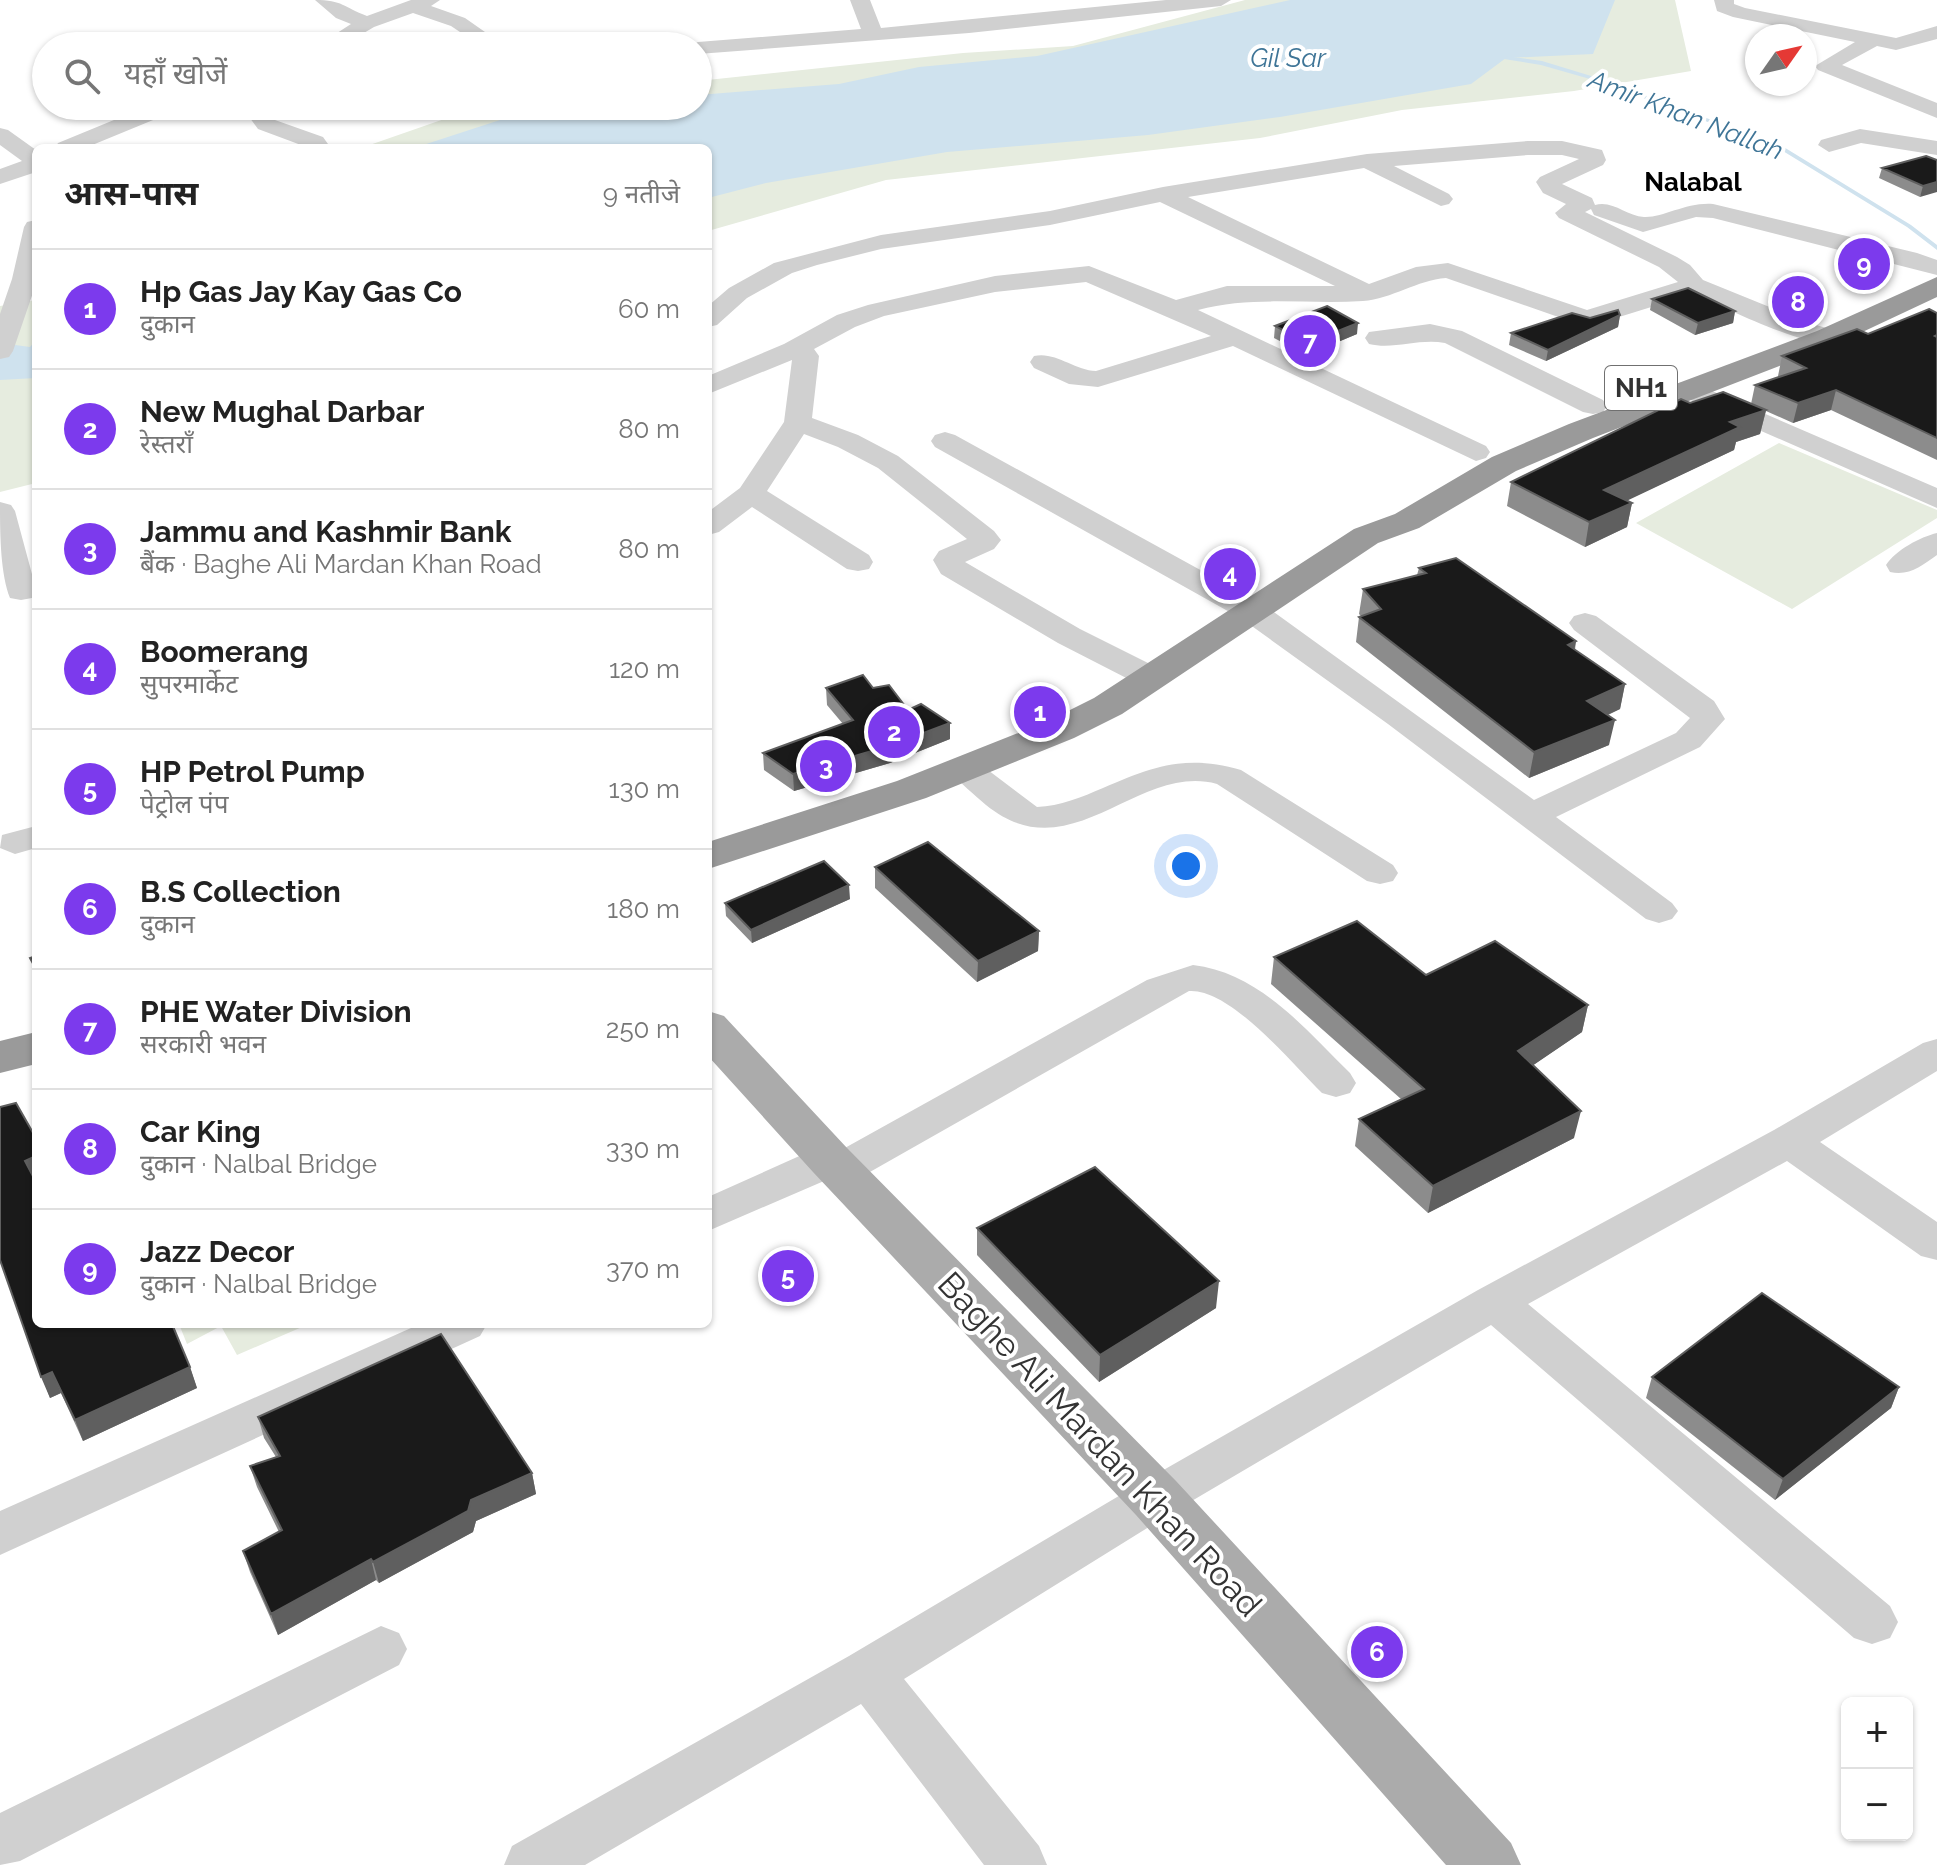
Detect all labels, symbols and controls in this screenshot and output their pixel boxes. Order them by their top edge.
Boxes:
north arrow [1745,24,1817,96]
search box [32,32,712,120]
water label: Gil Sar [1250,43,1327,73]
icon: search [60,54,104,98]
text: यहाँ खोजें [124,56,227,91]
water label: Amir Khan Nallah [1583,63,1787,166]
district label: Nalabal [1644,167,1742,197]
text: आस-पास [64,173,198,213]
text: 9 नतीजे [603,179,680,209]
pin: 9 [1838,234,1890,294]
pin: 8 [1772,272,1824,332]
text: Hp Gas Jay Kay Gas Co [140,274,462,309]
text: 1 [84,294,96,324]
text: 60 m [618,294,680,324]
text: दुकान [140,309,195,339]
pin: 7 [1284,311,1336,371]
road number: NH1 [1605,366,1677,410]
text: New Mughal Darbar [140,394,424,429]
text: 2 [83,414,97,444]
text: 80 m [618,414,680,444]
text: रेस्तराँ [140,429,193,459]
text: Jammu and Kashmir Bank [140,514,512,549]
text: 3 [83,534,97,564]
text: 80 m [618,534,680,564]
pin: 4 [1204,544,1256,604]
text: बैंक · Baghe Ali Mardan Khan Road [140,549,542,579]
text: Boomerang [140,634,309,669]
text: 4 [83,654,97,684]
text: 120 m [609,654,680,684]
text: सुपरमार्केट [140,669,238,699]
pin: 1 [1014,682,1066,742]
pin: 2 [868,702,920,762]
pin: 3 [800,736,852,796]
text: HP Petrol Pump [140,754,365,789]
text: 5 [83,774,97,804]
text: 130 m [609,774,680,804]
text: पेट्रोल पंप [140,789,228,819]
your location [1166,846,1206,886]
text: B.S Collection [140,874,341,909]
text: 6 [82,894,98,924]
text: 180 m [607,894,680,924]
text: दुकान [140,909,195,939]
text: PHE Water Division [140,994,412,1029]
text: 7 [83,1014,97,1044]
text: 250 m [606,1014,680,1044]
text: सरकारी भवन [140,1029,266,1059]
text: Car King [140,1114,261,1149]
text: 8 [82,1134,98,1164]
text: 330 m [606,1134,680,1164]
text: दुकान · Nalbal Bridge [140,1149,377,1179]
text: Jazz Decor [140,1234,294,1269]
pin: 5 [762,1246,814,1306]
text: 9 [82,1254,98,1284]
text: 370 m [606,1254,680,1284]
street label: Baghe Ali Mardan Khan Road [930,1264,1270,1624]
text: दुकान · Nalbal Bridge [140,1269,377,1299]
pin: 6 [1351,1622,1403,1682]
map controls [1841,1697,1913,1841]
button: + [1841,1697,1913,1769]
button: − [1841,1769,1913,1841]

